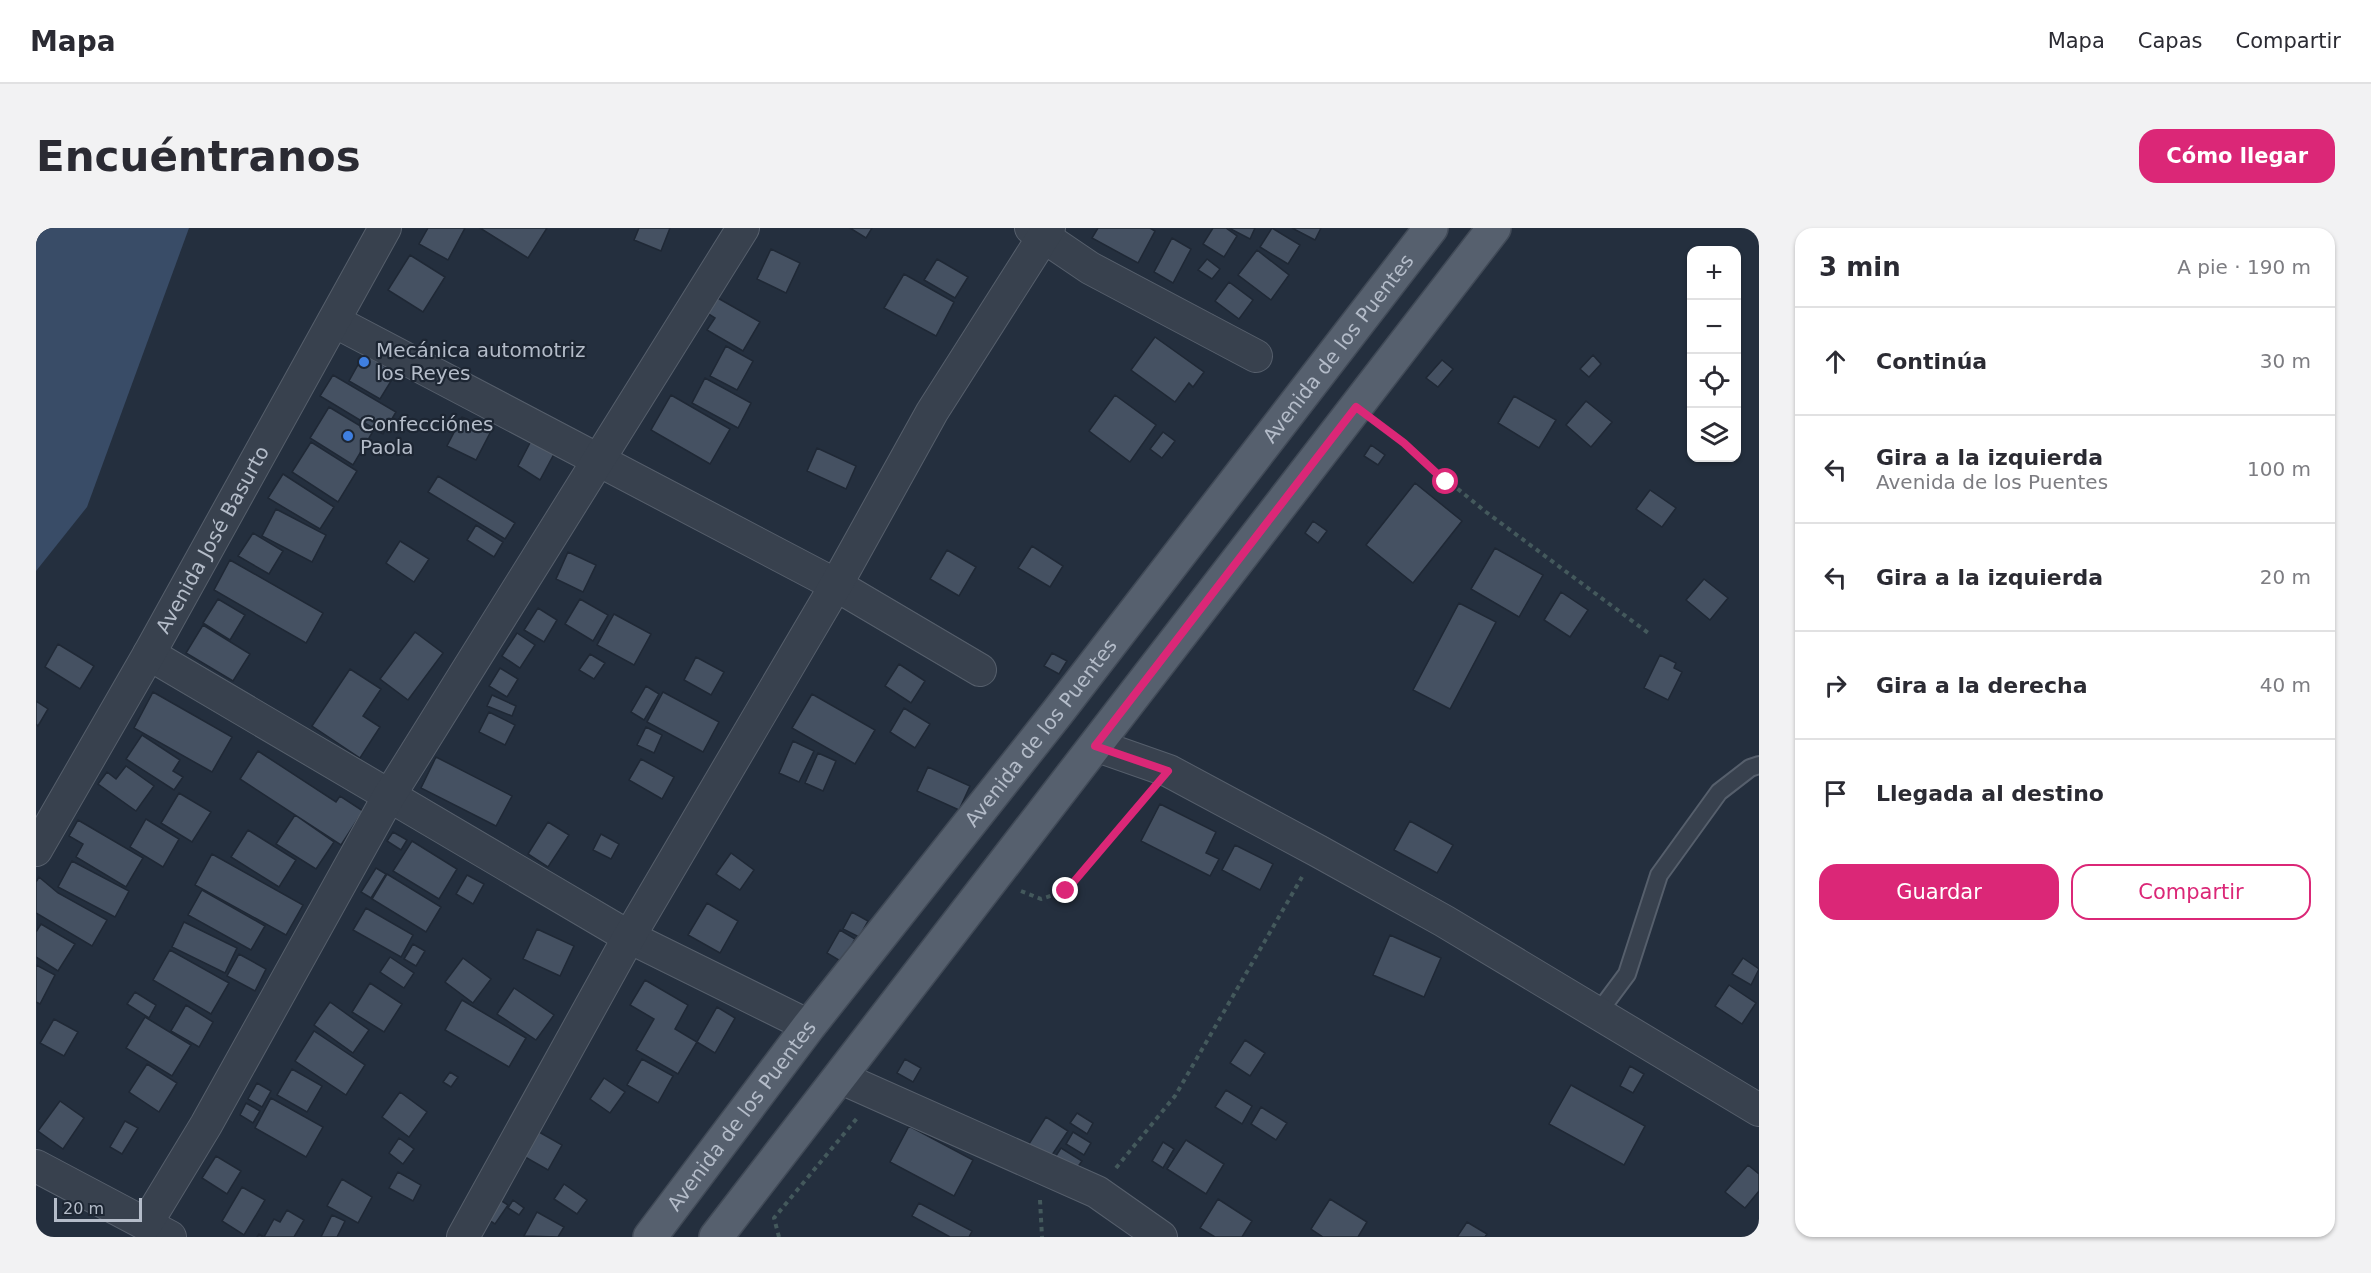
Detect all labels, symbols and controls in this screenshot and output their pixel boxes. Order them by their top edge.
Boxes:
text: Mapa [30,25,116,58]
text: Mapa [2048,29,2105,53]
text: Capas [2138,29,2202,53]
text: Compartir [2235,29,2341,53]
button: Cómo llegar [2139,129,2335,183]
text: Encuéntranos [36,132,361,181]
map controls [1687,246,1741,462]
button: + [1687,246,1741,300]
street label: Avenida de los Puentes [1258,249,1419,448]
text: 3 min [1819,252,1901,282]
text: A pie · 190 m [2177,255,2311,279]
button: − [1687,300,1741,354]
place label: Mecánica automotriz los Reyes [376,338,586,385]
icon: ahead [1819,345,1852,378]
text: Continúa [1876,349,1987,374]
text: 30 m [2260,349,2311,373]
button: locate [1687,354,1741,408]
marker: Mecánica automotriz los Reyes [357,355,371,369]
button: layers [1687,408,1741,462]
place label: Confecciónes Paola [360,412,493,459]
marker: Confecciónes Paola [341,429,355,443]
street label: Avenida José Basurto [151,442,274,638]
text: Gira a la izquierda [1876,445,2103,470]
icon: left [1819,453,1852,486]
text: 100 m [2247,457,2311,481]
route start [1432,468,1458,494]
text: Avenida de los Puentes [1876,470,2108,494]
icon: left [1819,561,1852,594]
text: Gira a la izquierda [1876,565,2103,590]
text: 20 m [2260,565,2311,589]
street label: Avenida de los Puentes [960,634,1122,831]
icon: right [1819,669,1852,702]
text: Gira a la derecha [1876,673,2088,698]
text: 40 m [2260,673,2311,697]
icon: arrive [1819,777,1852,810]
text: Llegada al destino [1876,781,2104,806]
button: Guardar [1819,864,2059,920]
button: Compartir [2071,864,2311,920]
route end [1052,877,1078,903]
street label: Avenida de los Puentes [662,1016,821,1216]
scale bar [54,1195,142,1222]
text: 20 m [63,1199,104,1218]

